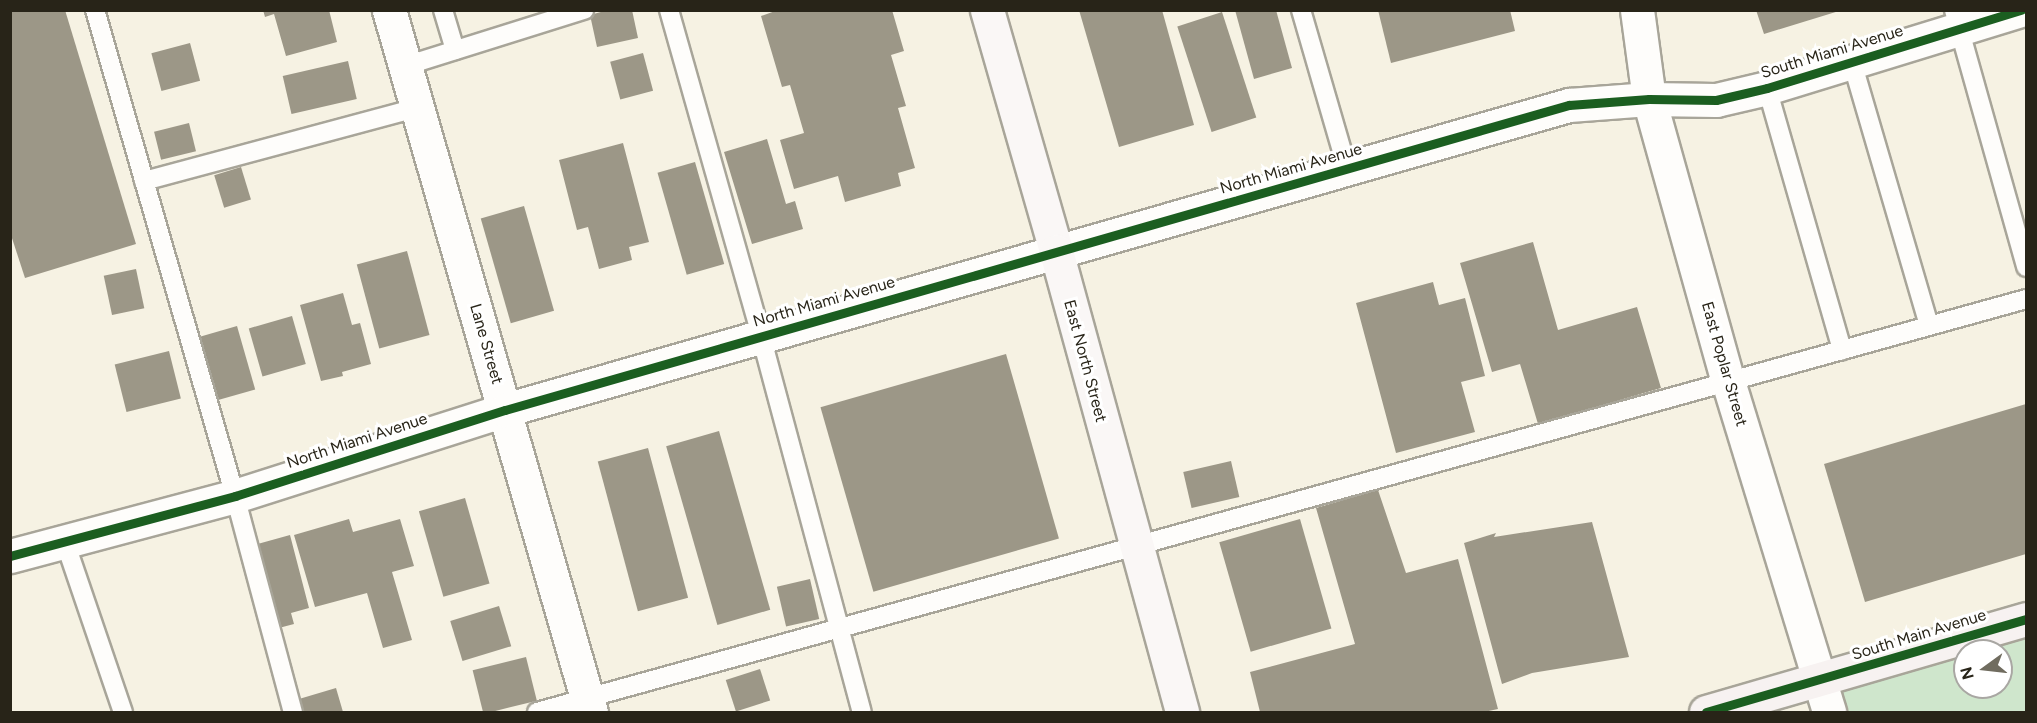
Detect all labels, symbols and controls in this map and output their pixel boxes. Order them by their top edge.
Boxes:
street label: South Miami Avenue [1759,21,1905,83]
street label: North Miami Avenue [1218,140,1364,198]
street label: North Miami Avenue [751,273,897,331]
street label: East North Street [1059,298,1111,424]
street label: East Poplar Street [1697,299,1751,429]
street label: Lane Street [465,302,507,386]
street label: North Miami Avenue [284,409,430,473]
street label: South Main Avenue [1850,605,1988,665]
north arrow [1953,639,2013,699]
text: N [1956,665,1978,682]

